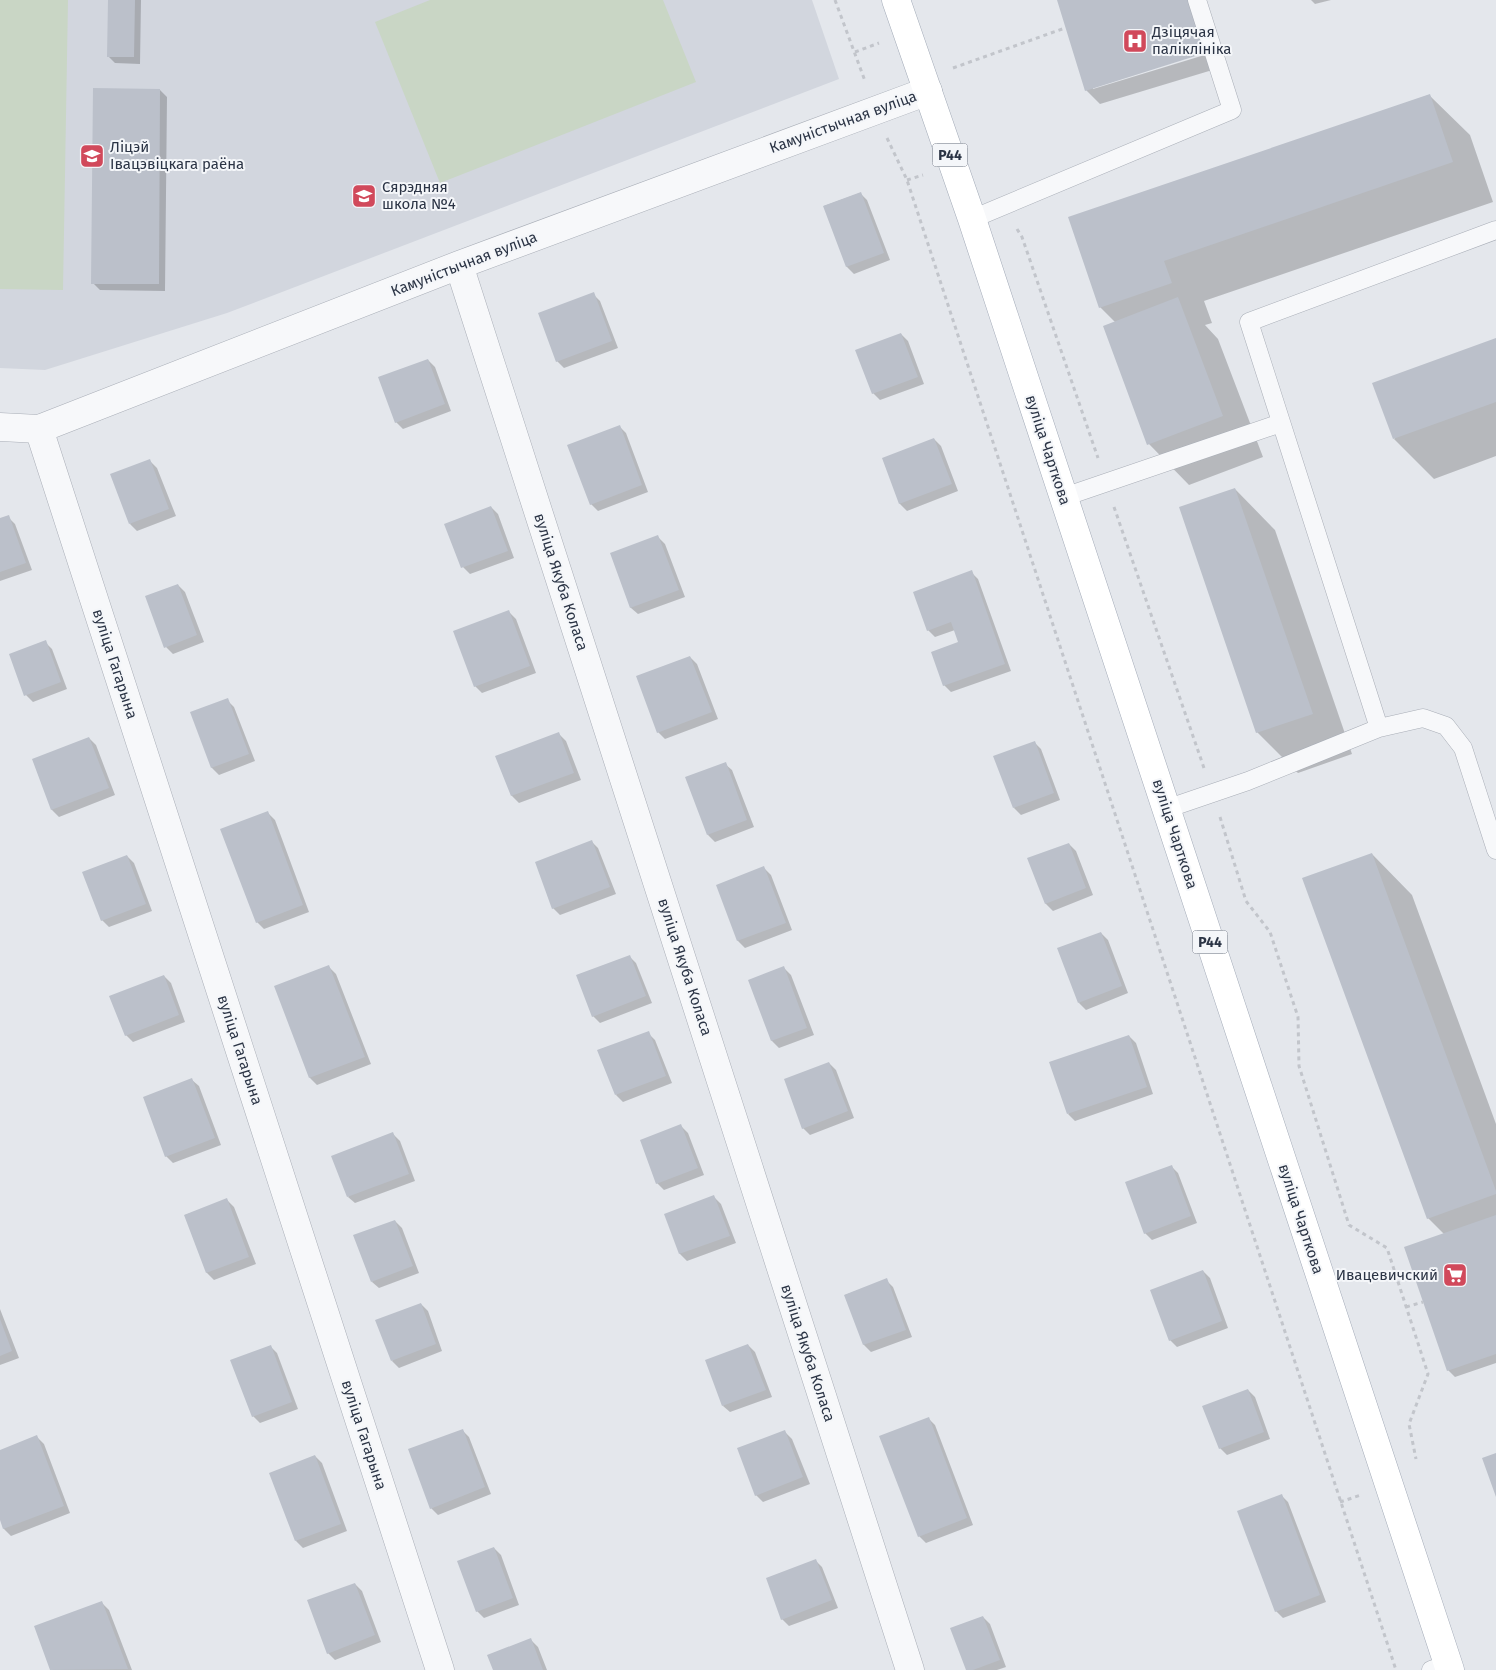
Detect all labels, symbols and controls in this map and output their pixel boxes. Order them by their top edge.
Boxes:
place label: Дзіцячая паліклініка [1151,23,1231,58]
hospital icon: Дзіцячая паліклініка [1122,28,1148,54]
street label: Камуністычная вуліца [767,87,919,157]
place label: Ліцэй Івацэвіцкага раёна [110,138,244,173]
school or university icon: Ліцэй Івацэвіцкага раёна [79,143,105,169]
road number: Р44 [932,144,968,166]
place label: Сярэдняя школа №4 [382,178,456,213]
school or university icon: Сярэдняя школа №4 [351,183,377,209]
street label: Камуністычная вуліца [388,228,540,300]
street label: вуліца Чарткова [1022,393,1074,507]
street label: вуліца Якуба Коласа [530,511,592,653]
street label: вуліца Гагарына [89,607,141,721]
street label: вуліца Чарткова [1149,777,1201,891]
street label: вуліца Якуба Коласа [654,896,716,1038]
road number: Р44 [1192,930,1228,954]
street label: вуліца Гагарына [214,993,266,1107]
street label: вуліца Чарткова [1275,1162,1327,1276]
supermarket icon: Ивацевичский [1442,1262,1468,1288]
place label: Ивацевичский [1336,1266,1438,1284]
street label: вуліца Якуба Коласа [777,1282,839,1424]
street label: вуліца Гагарына [338,1378,390,1492]

